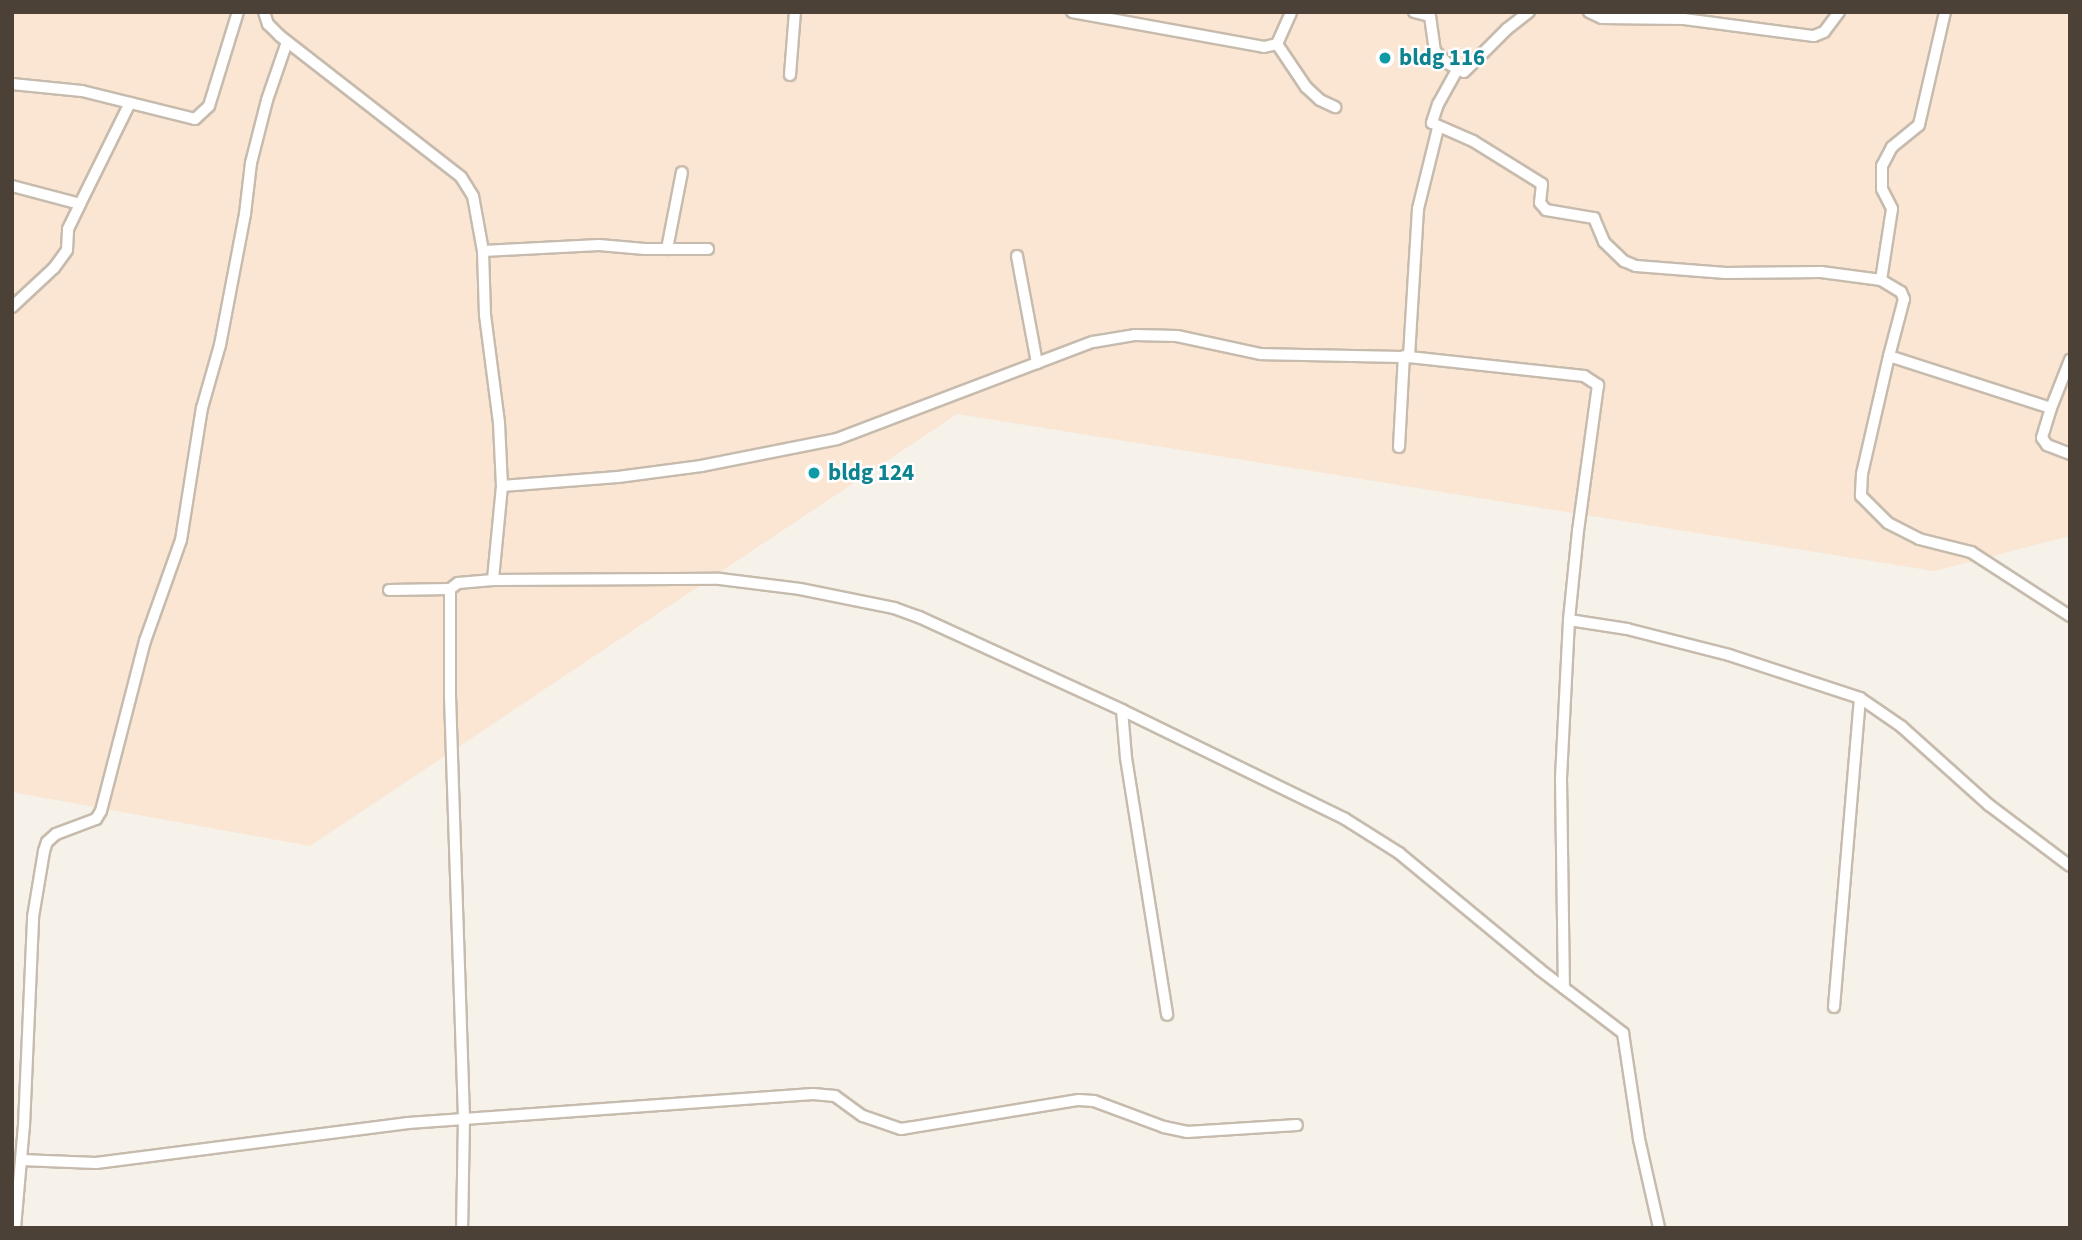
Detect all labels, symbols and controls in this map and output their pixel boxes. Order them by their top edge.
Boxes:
place label: bldg 116 [1399,44,1485,72]
marker: bldg 116 [1377,50,1393,66]
place label: bldg 124 [828,459,914,487]
marker: bldg 124 [806,465,822,481]

